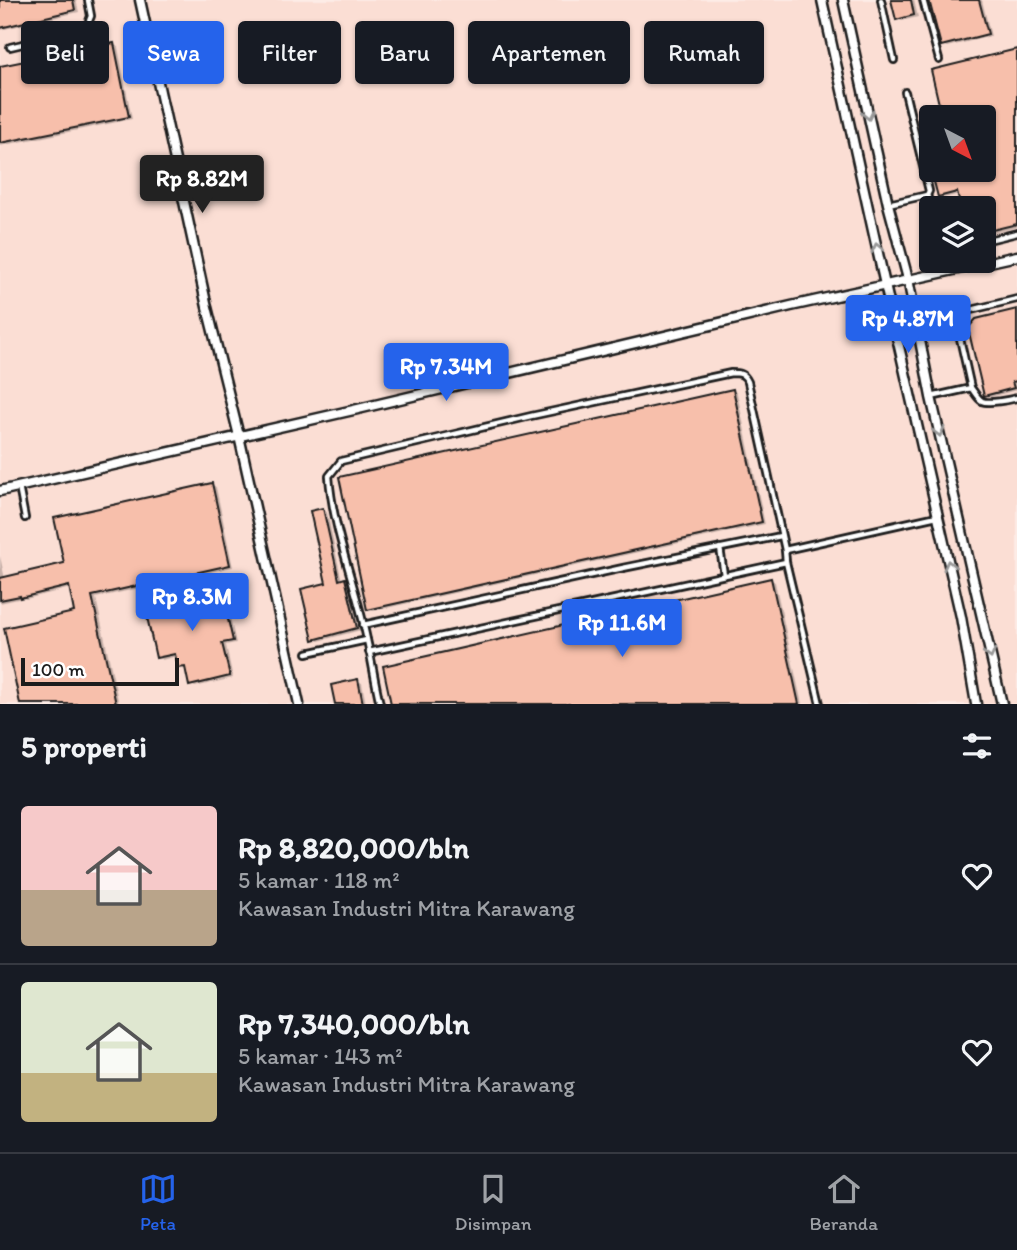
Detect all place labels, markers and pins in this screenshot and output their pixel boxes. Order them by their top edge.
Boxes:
pin: Rp 8.82M [130,156,274,215]
pin: Rp 4.87M [836,296,980,355]
pin: Rp 7.34M [374,344,518,403]
pin: Rp 8.3M [127,574,257,633]
pin: Rp 11.6M [550,600,694,659]

